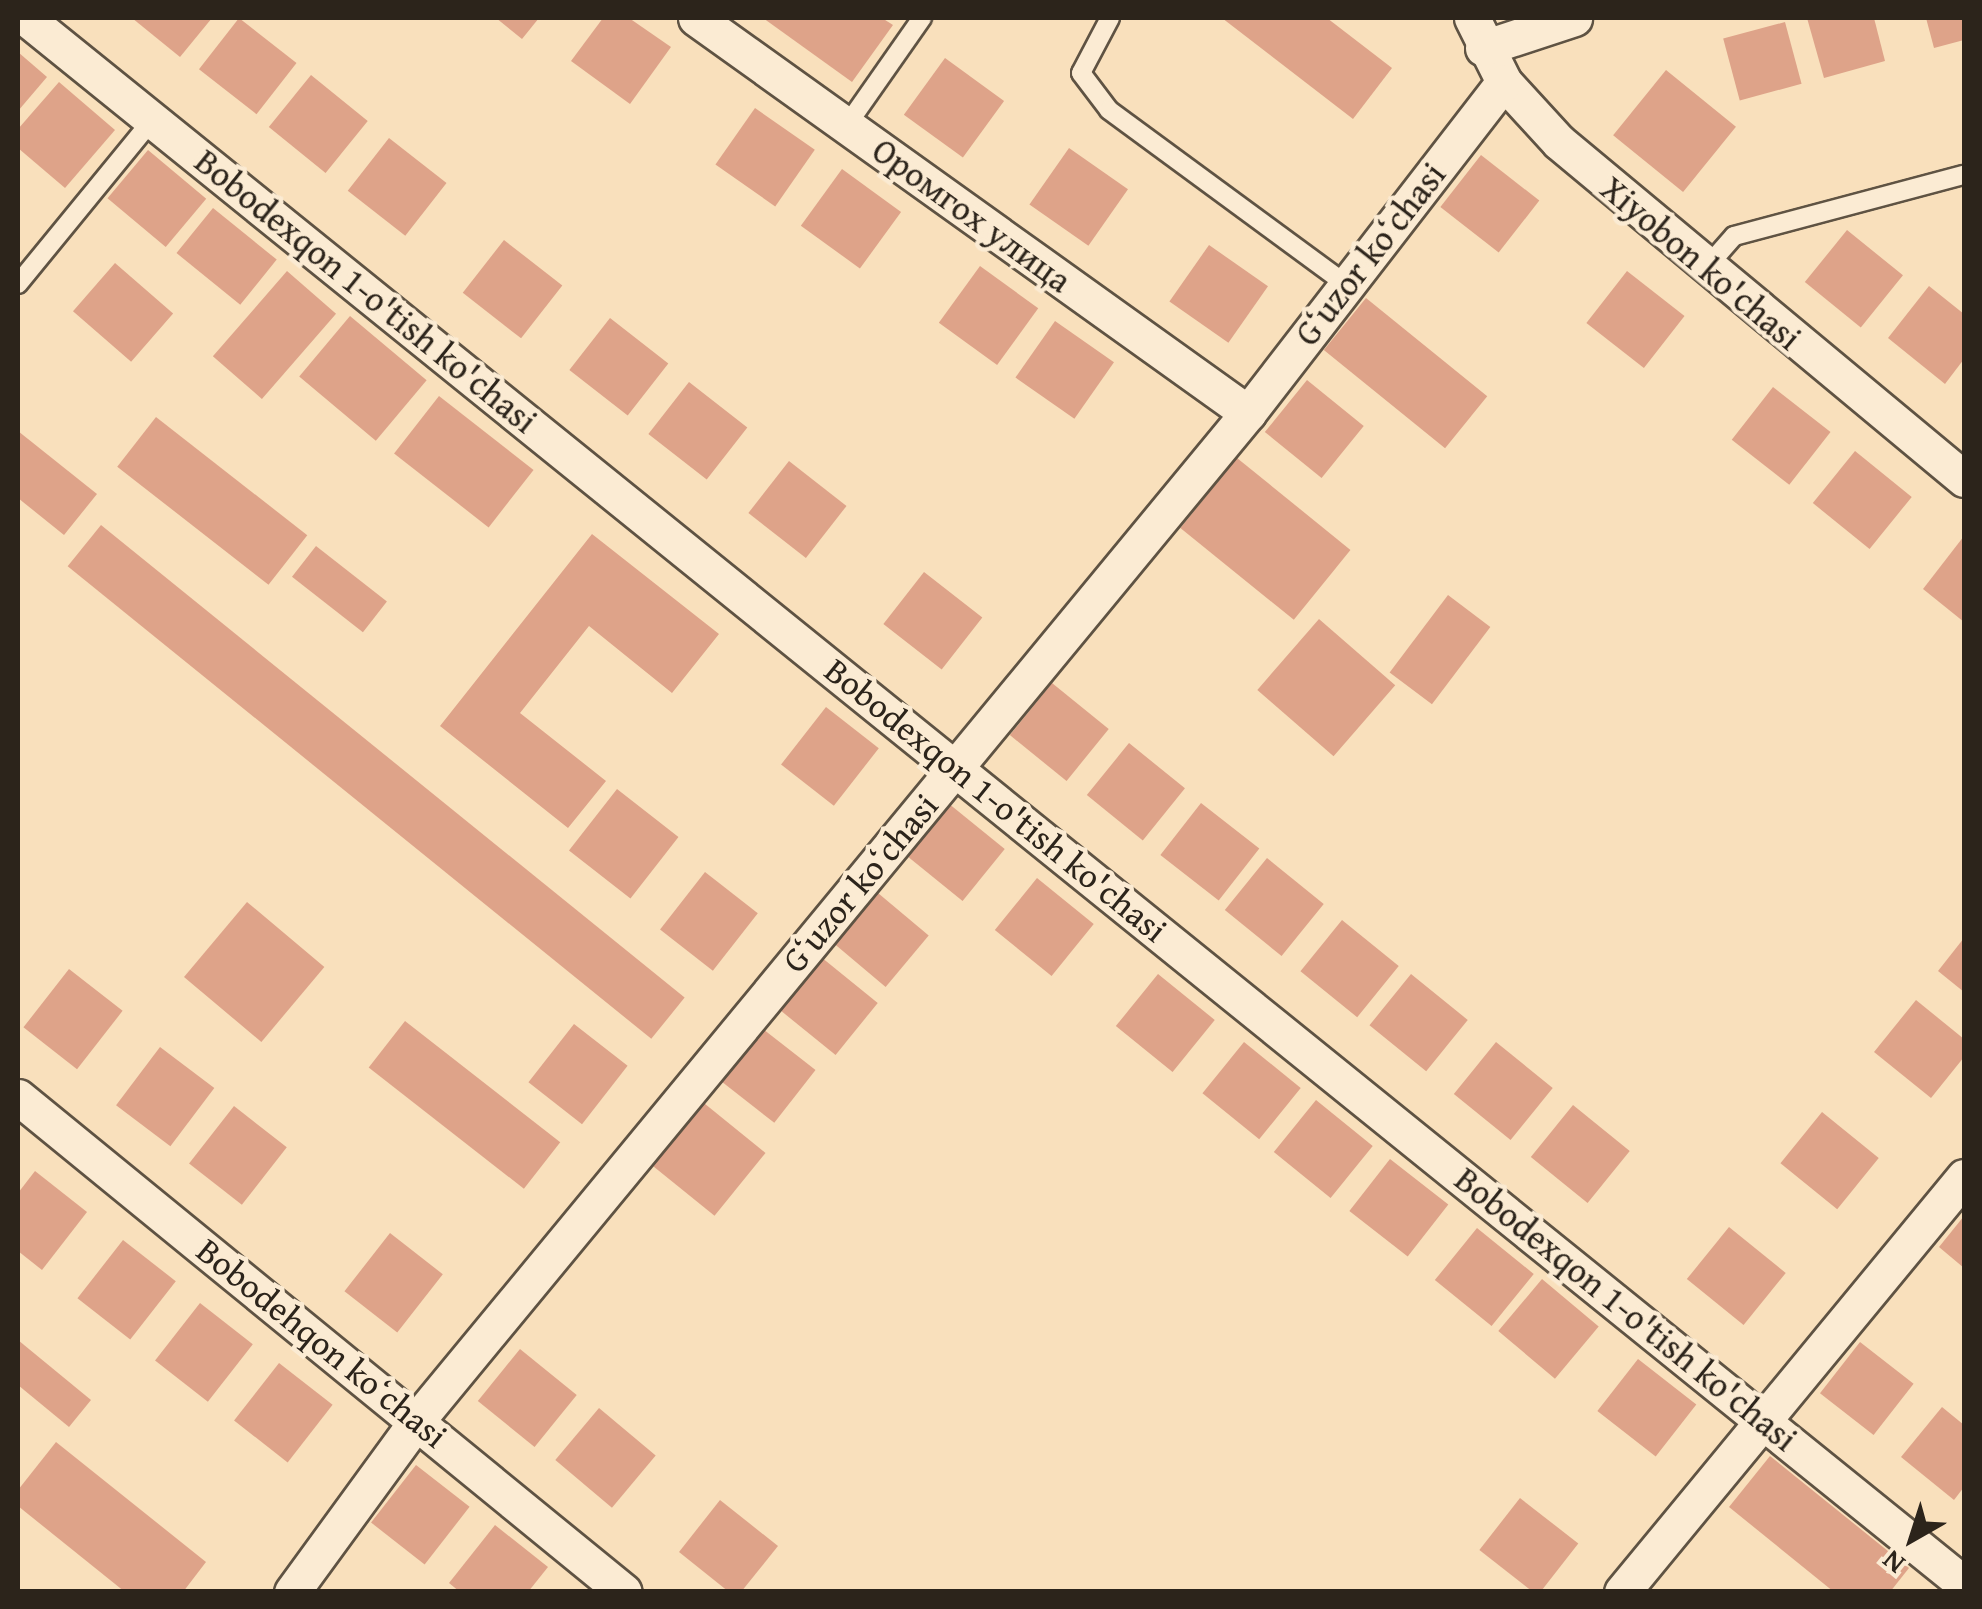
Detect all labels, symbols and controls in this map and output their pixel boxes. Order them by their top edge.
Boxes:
street label: Оромгох улица [864,129,1080,301]
street label: Bobodexqon 1-o'tish ko'chasi [187,140,545,442]
street label: Gʻuzor koʻchasi [1286,154,1454,354]
street label: Xiyobon ko'chasi [1592,167,1810,359]
street label: Bobodexqon 1-o'tish ko'chasi [817,649,1175,951]
street label: Gʻuzor koʻchasi [773,785,947,981]
street label: Bobodexqon 1-o'tish ko'chasi [1447,1158,1805,1460]
street label: Bobodehqon koʻchasi [188,1229,456,1457]
north arrow [1862,1489,1962,1589]
text: N [1873,1541,1913,1585]

